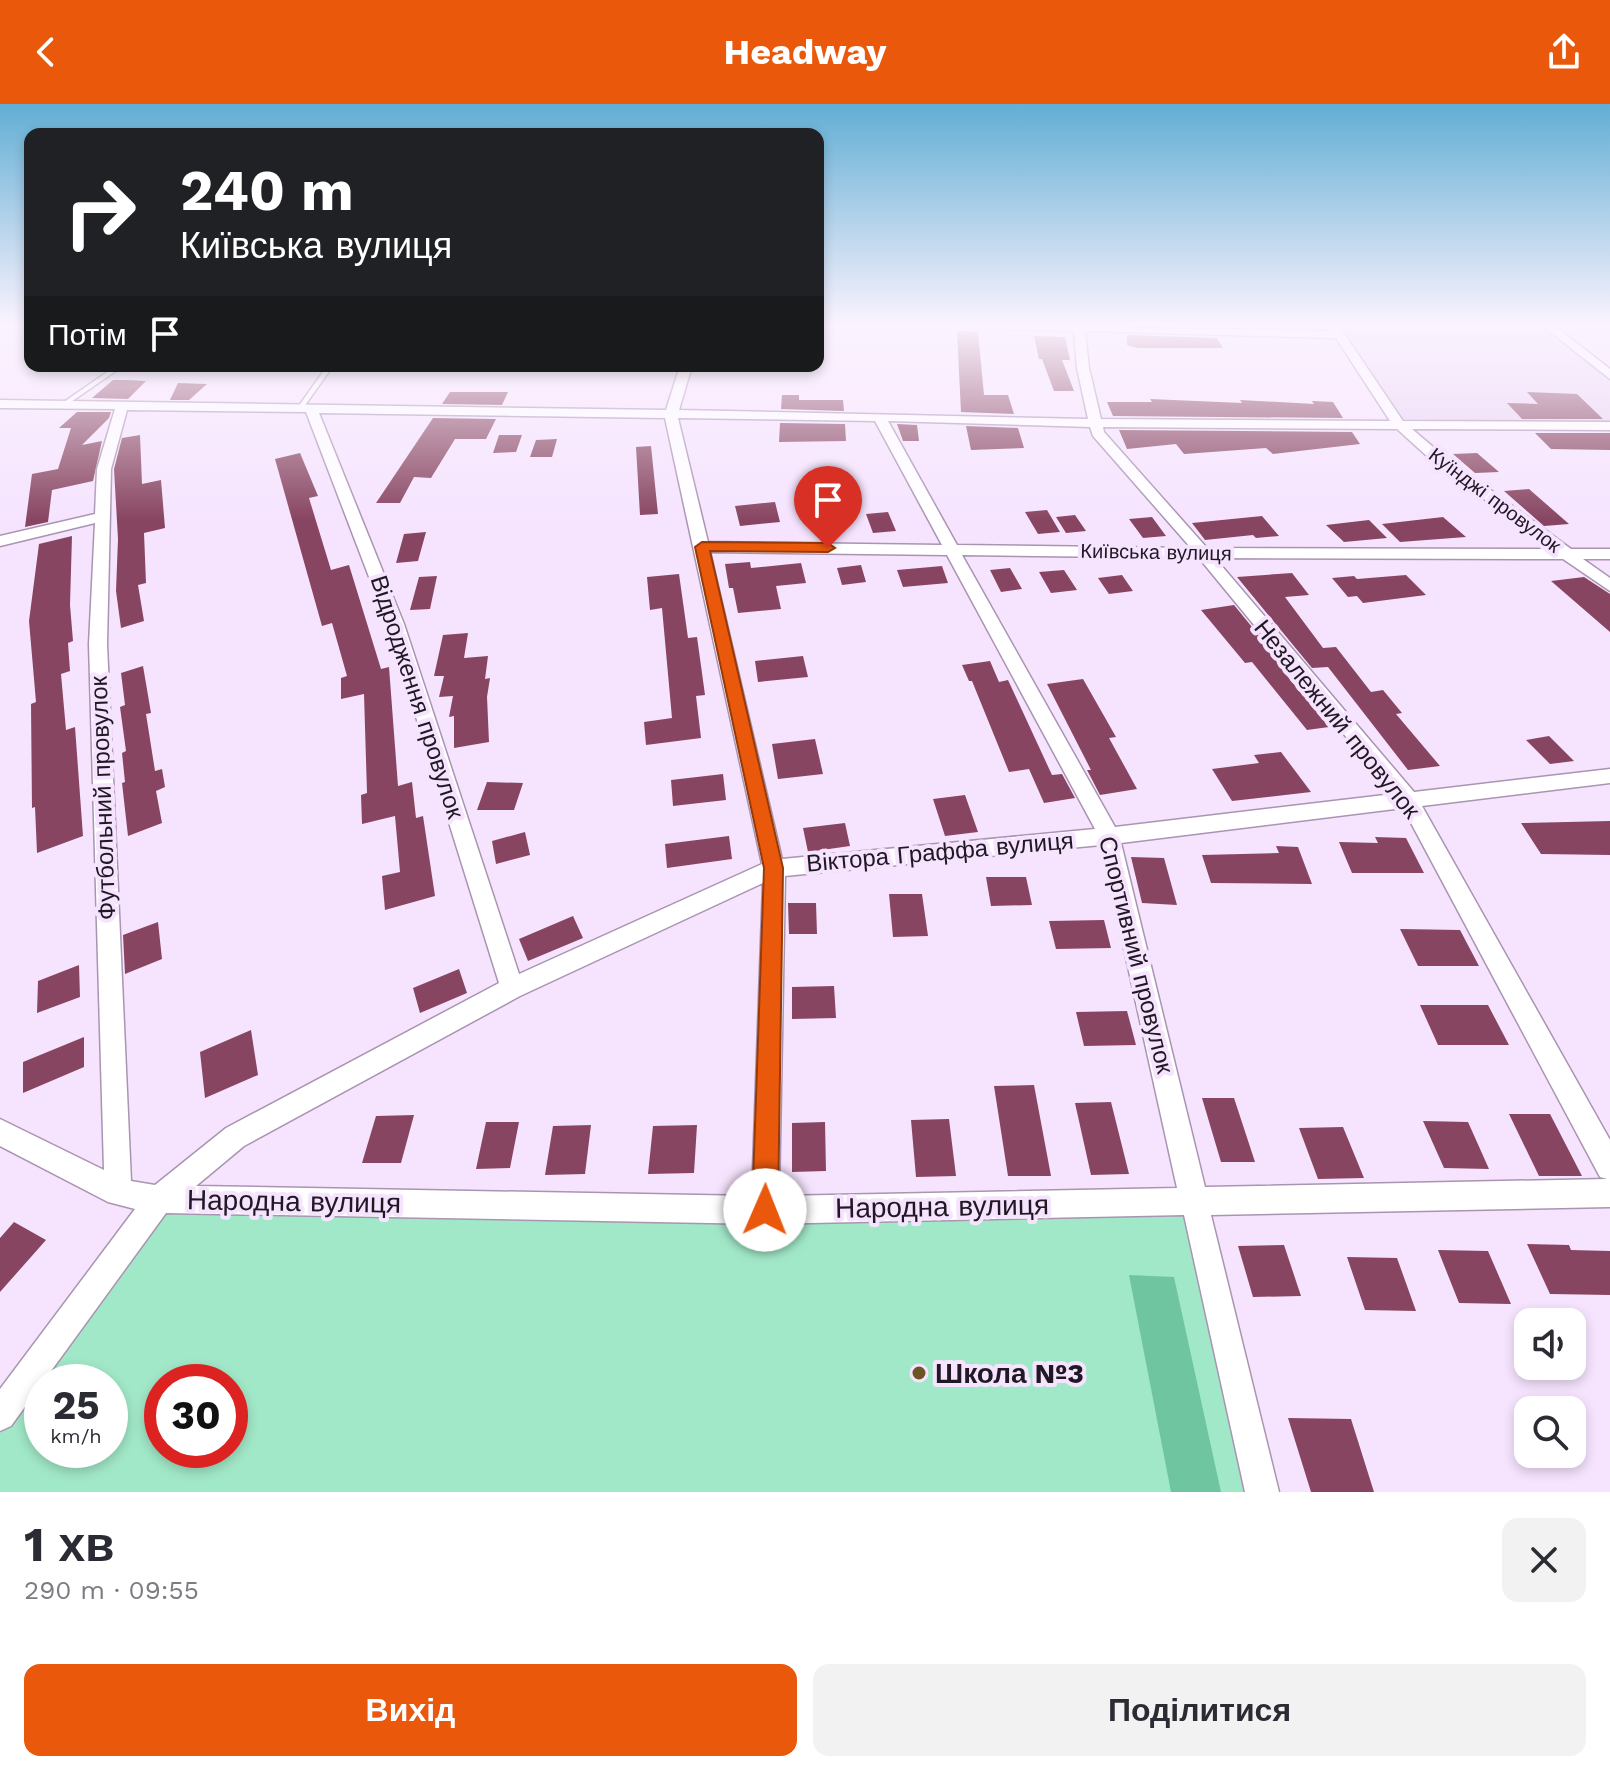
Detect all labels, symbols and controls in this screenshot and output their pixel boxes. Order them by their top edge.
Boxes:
icon: back [24,30,68,74]
icon: share [1542,30,1586,74]
text: Headway [724,31,886,73]
text: 240 m [180,158,354,224]
icon: right [48,160,152,264]
text: Київська вулиця [180,225,452,267]
icon: arrive [143,312,187,356]
text: Потім [48,317,127,352]
street label: Куїнджі провулок [1424,443,1566,558]
pin [794,466,862,548]
icon: arrive [806,478,850,522]
street label: Київська вулиця [1080,539,1232,565]
street label: Відродження провулок [364,572,470,823]
street label: Незалежний провулок [1248,614,1426,824]
street label: Футбольний провулок [85,675,121,920]
street label: Віктора Граффа вулиця [805,826,1075,878]
street label: Спортивний провулок [1093,834,1179,1077]
position arrow [723,1168,807,1252]
street label: Народна вулиця [187,1183,401,1220]
street label: Народна вулиця [835,1188,1049,1225]
map controls [1514,1308,1586,1468]
button: sound [1514,1308,1586,1380]
place label: Школа №3 [935,1357,1084,1390]
speed limit sign: 30 [144,1364,248,1468]
marker: Школа №3 [910,1364,928,1382]
text: 25 [52,1382,100,1429]
button: search [1514,1396,1586,1468]
text: km/h [50,1424,102,1448]
text: 1 хв [24,1516,115,1573]
button: close [1502,1518,1586,1602]
text: 290 m · 09:55 [24,1575,199,1605]
button: Вихід [24,1664,797,1756]
button: Поділитися [813,1664,1586,1756]

